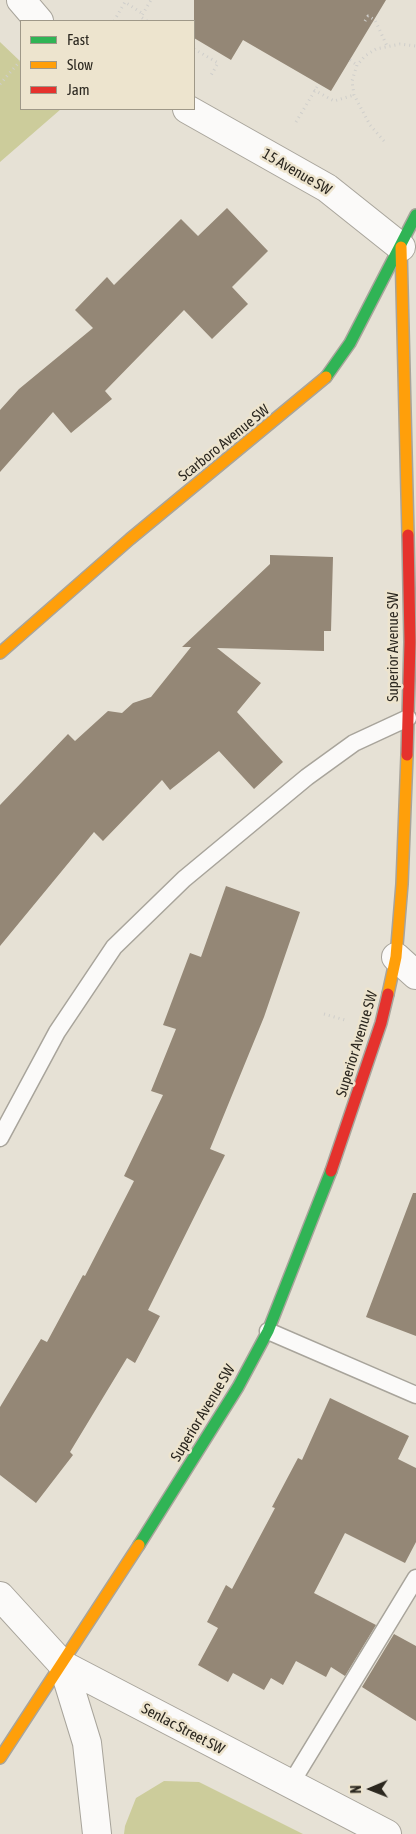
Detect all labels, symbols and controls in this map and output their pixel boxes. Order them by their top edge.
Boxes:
legend [20,20,195,110]
text: Fast [67,31,89,48]
text: Slow [67,56,93,73]
text: Jam [67,81,90,98]
street label: 15 Avenue SW [259,145,335,199]
street label: Scarboro Avenue SW [175,401,273,485]
street label: Superior Avenue SW [384,592,402,702]
street label: Superior Avenue SW [332,989,382,1099]
street label: Superior Avenue SW [167,1361,239,1465]
street label: Senlac Street SW [139,1700,227,1758]
north arrow [346,1764,396,1814]
text: N [348,1785,364,1794]

